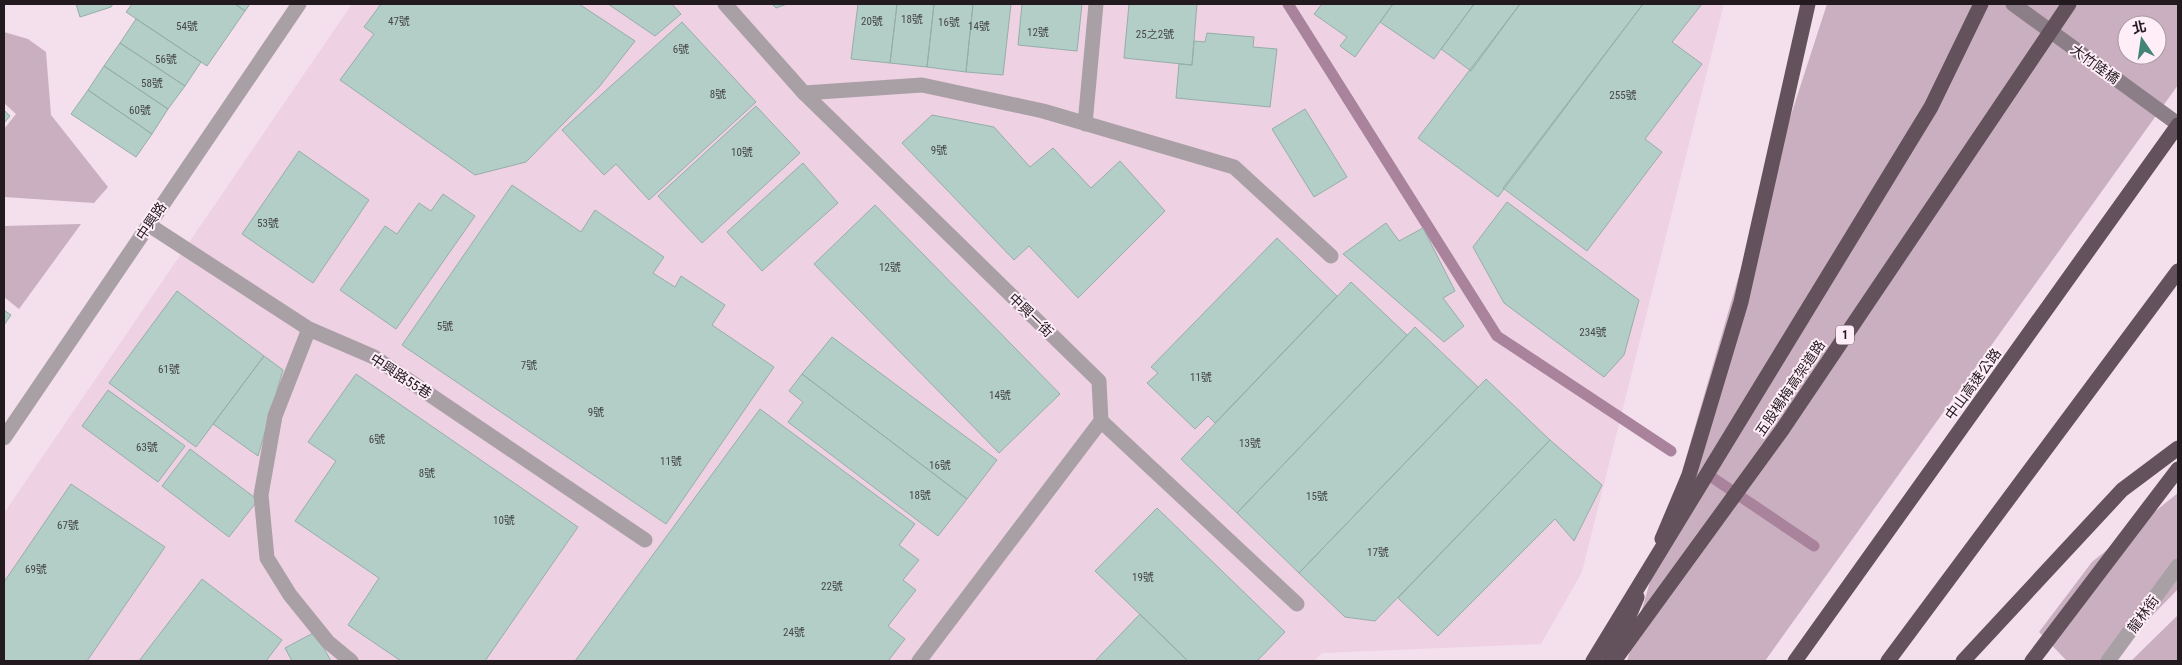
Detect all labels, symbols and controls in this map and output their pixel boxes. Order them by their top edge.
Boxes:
house number: 18號 [901,13,923,26]
house number: 47號 [388,15,410,28]
house number: 20號 [861,15,883,28]
north arrow [2117,15,2167,65]
house number: 16號 [938,16,960,29]
text: 北 [2130,18,2148,37]
house number: 54號 [176,20,198,33]
house number: 14號 [968,20,990,33]
house number: 12號 [1027,26,1049,39]
house number: 25之2號 [1136,28,1174,41]
street label: 大竹陸橋 [2068,41,2122,87]
house number: 6號 [673,43,689,56]
house number: 56號 [155,53,177,66]
house number: 58號 [141,77,163,90]
house number: 8號 [710,88,726,101]
house number: 255號 [1609,89,1637,102]
house number: 60號 [129,104,151,117]
house number: 9號 [931,144,947,157]
house number: 10號 [731,146,753,159]
street label: 中興路 [133,199,169,243]
house number: 53號 [257,217,279,230]
house number: 12號 [879,261,901,274]
street label: 中興一街 [1005,290,1057,340]
house number: 5號 [437,320,453,333]
house number: 234號 [1579,326,1607,339]
road number: 1 [1836,326,1854,344]
street label: 五股楊梅高架道路 [1752,337,1828,439]
street label: 中山高速公路 [1942,345,2004,423]
street label: 中興路55巷 [367,350,435,402]
house number: 7號 [521,359,537,372]
house number: 61號 [158,363,180,376]
house number: 11號 [1190,371,1212,384]
house number: 14號 [989,389,1011,402]
house number: 9號 [588,406,604,419]
house number: 6號 [369,433,385,446]
house number: 13號 [1239,437,1261,450]
house number: 63號 [136,441,158,454]
house number: 11號 [660,455,682,468]
house number: 16號 [929,459,951,472]
house number: 8號 [419,467,435,480]
house number: 18號 [909,489,931,502]
house number: 15號 [1306,490,1328,503]
house number: 10號 [493,514,515,527]
house number: 67號 [57,519,79,532]
house number: 17號 [1367,546,1389,559]
house number: 69號 [25,563,47,576]
house number: 19號 [1132,571,1154,584]
house number: 22號 [821,580,843,593]
street label: 龍林街 [2124,592,2162,636]
house number: 24號 [783,626,805,639]

